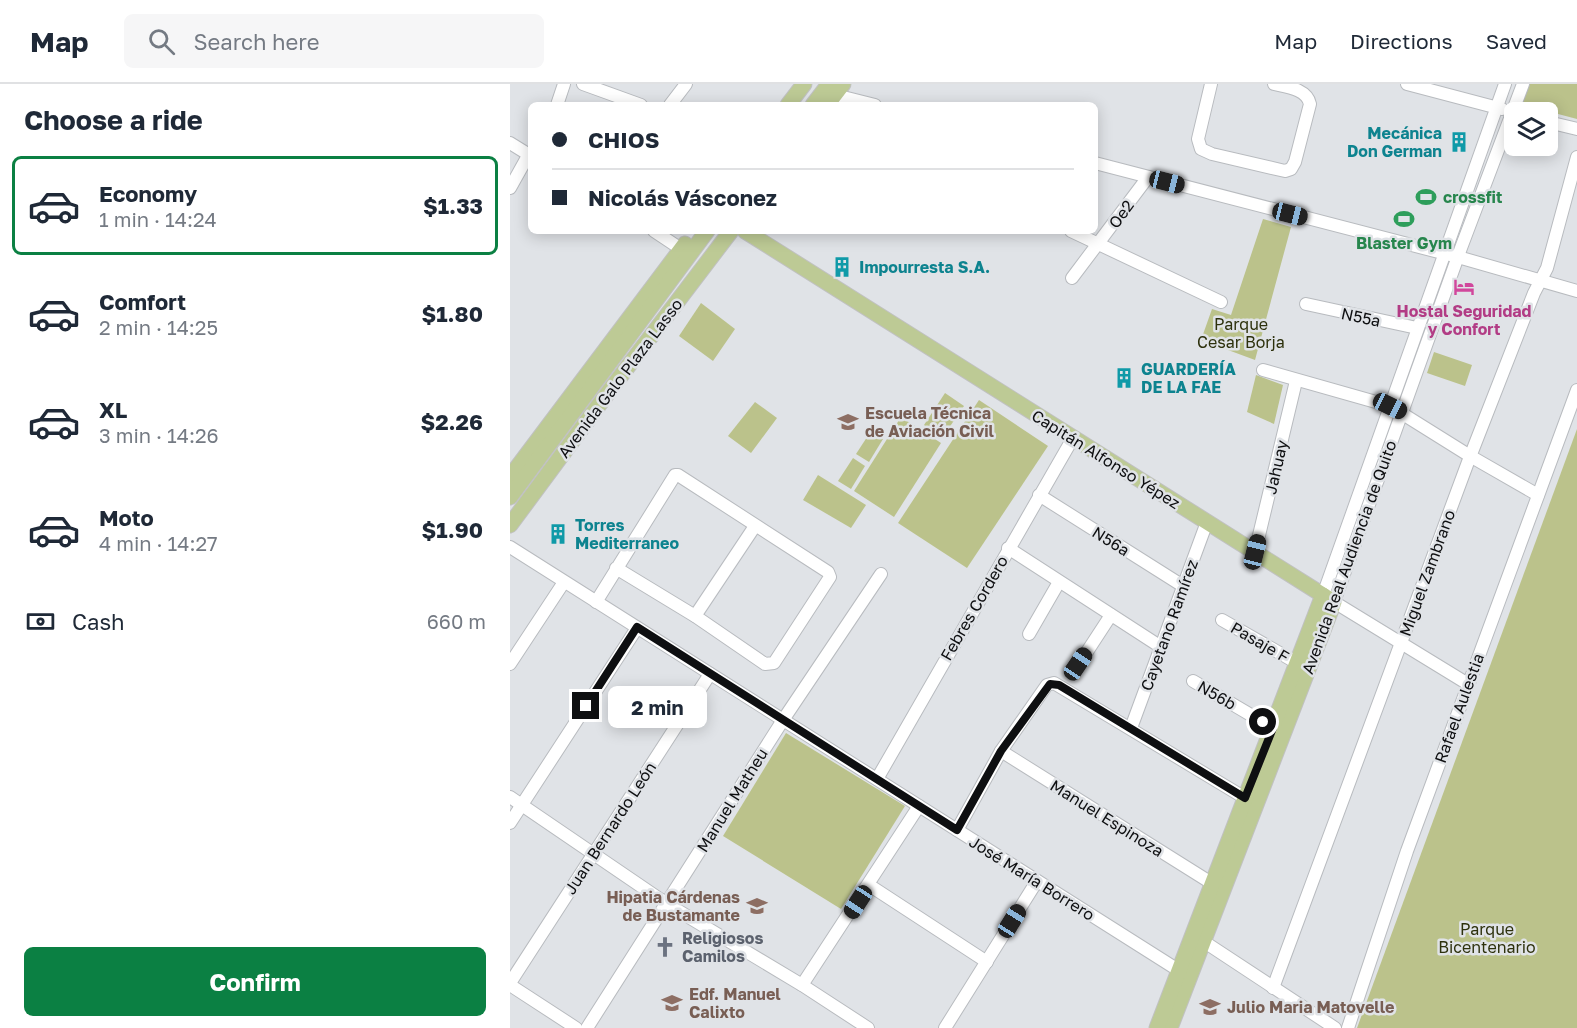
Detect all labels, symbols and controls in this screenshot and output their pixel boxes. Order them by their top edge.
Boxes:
search box [124,14,544,68]
text: Map [30,25,88,58]
icon: search [145,25,178,58]
text: Search here [193,28,319,55]
text: Map [1274,28,1317,54]
text: Directions [1350,28,1453,54]
text: Saved [1486,28,1547,54]
map controls [1504,102,1558,156]
button: layers [1504,102,1558,156]
text: Choose a ride [24,104,203,136]
place label: Mecánica Don German [1347,123,1442,161]
text: CHIOS [588,126,660,153]
building icon: Mecánica Don German [1447,130,1471,154]
car [1147,169,1187,195]
icon: car [27,179,81,233]
text: Economy [99,180,197,207]
text: Nicolás Vásconez [588,184,777,211]
sports icon: crossfit [1414,185,1438,209]
place label: crossfit [1443,187,1502,207]
text: $1.33 [423,192,483,219]
street label: Oe2 [1104,196,1138,232]
car [1270,201,1310,227]
text: 1 min · 14:24 [99,207,217,231]
sports icon: Blaster Gym [1392,207,1416,231]
place label: Blaster Gym [1356,233,1452,253]
building icon: Impourresta S.A. [830,255,854,279]
place label: Impourresta S.A. [859,257,990,277]
hotel icon: Hostal Seguridad y Confort [1452,275,1476,299]
icon: car [27,287,81,341]
text: Comfort [99,288,186,315]
street label: Avenida Galo Plaza Lasso [554,294,686,462]
text: $1.80 [422,300,483,327]
place label: Hostal Seguridad y Confort [1397,301,1532,339]
street label: N55a [1339,303,1383,331]
park label: Parque Cesar Borja [1197,314,1285,352]
text: 2 min · 14:25 [99,315,218,339]
place label: GUARDERÍA DE LA FAE [1141,359,1237,397]
building icon: GUARDERÍA DE LA FAE [1112,366,1136,390]
car [1370,390,1410,422]
icon: car [27,395,81,449]
text: XL [99,396,127,423]
place label: Escuela Técnica de Aviación Civil [865,403,995,441]
street label: Capitán Alfonso Yépez [1028,405,1184,513]
text: $2.26 [420,408,483,435]
school or university icon: Escuela Técnica de Aviación Civil [836,410,860,434]
text: 3 min · 14:26 [99,423,219,447]
street label: Avenida Real Audiencia de Quito [1297,437,1401,677]
street label: Jahuay [1260,438,1292,496]
icon: car [27,503,81,557]
text: Moto [99,504,154,531]
street label: Miguel Zambrano [1395,507,1459,639]
place label: Torres Mediterraneo [575,515,679,553]
text: $1.90 [422,516,483,543]
building icon: Torres Mediterraneo [546,522,570,546]
street label: N56a [1089,522,1133,560]
text: 4 min · 14:27 [99,531,218,555]
car [1242,532,1268,572]
street label: Febres Cordero [936,552,1012,664]
street label: Cayetano Ramírez [1136,557,1202,693]
icon: cash [24,605,57,638]
text: Cash [72,608,125,635]
text: 660 m [427,609,486,633]
street label: Pasaje F [1227,617,1293,667]
car [1060,644,1096,684]
street label: Rafael Aulestia [1430,650,1488,766]
street label: N56b [1194,676,1240,714]
callout: 2 min [607,685,706,727]
route end [572,692,599,719]
text: 2 min [631,695,684,719]
route start [1249,708,1276,735]
street label: Manuel Matheu [692,744,772,856]
street label: Juan Bernardo León [560,758,660,898]
street label: Manuel Espinoza [1047,775,1167,861]
street label: José María Borrero [966,831,1098,925]
car [841,882,875,922]
place label: Hipatia Cárdenas de Bustamante [606,887,740,925]
school or university icon: Hipatia Cárdenas de Bustamante [745,894,769,918]
car [995,901,1029,941]
park label: Parque Bicentenario [1438,919,1536,957]
place label: Religiosos Camilos [682,928,763,966]
church icon: Religiosos Camilos [653,935,677,959]
button: Confirm [24,947,486,1016]
place label: Edf. Manuel Calixto [689,984,781,1022]
school or university icon: Edf. Manuel Calixto [660,991,684,1015]
school or university icon: Julio Maria Matovelle [1198,995,1222,1019]
place label: Julio Maria Matovelle [1227,997,1394,1017]

